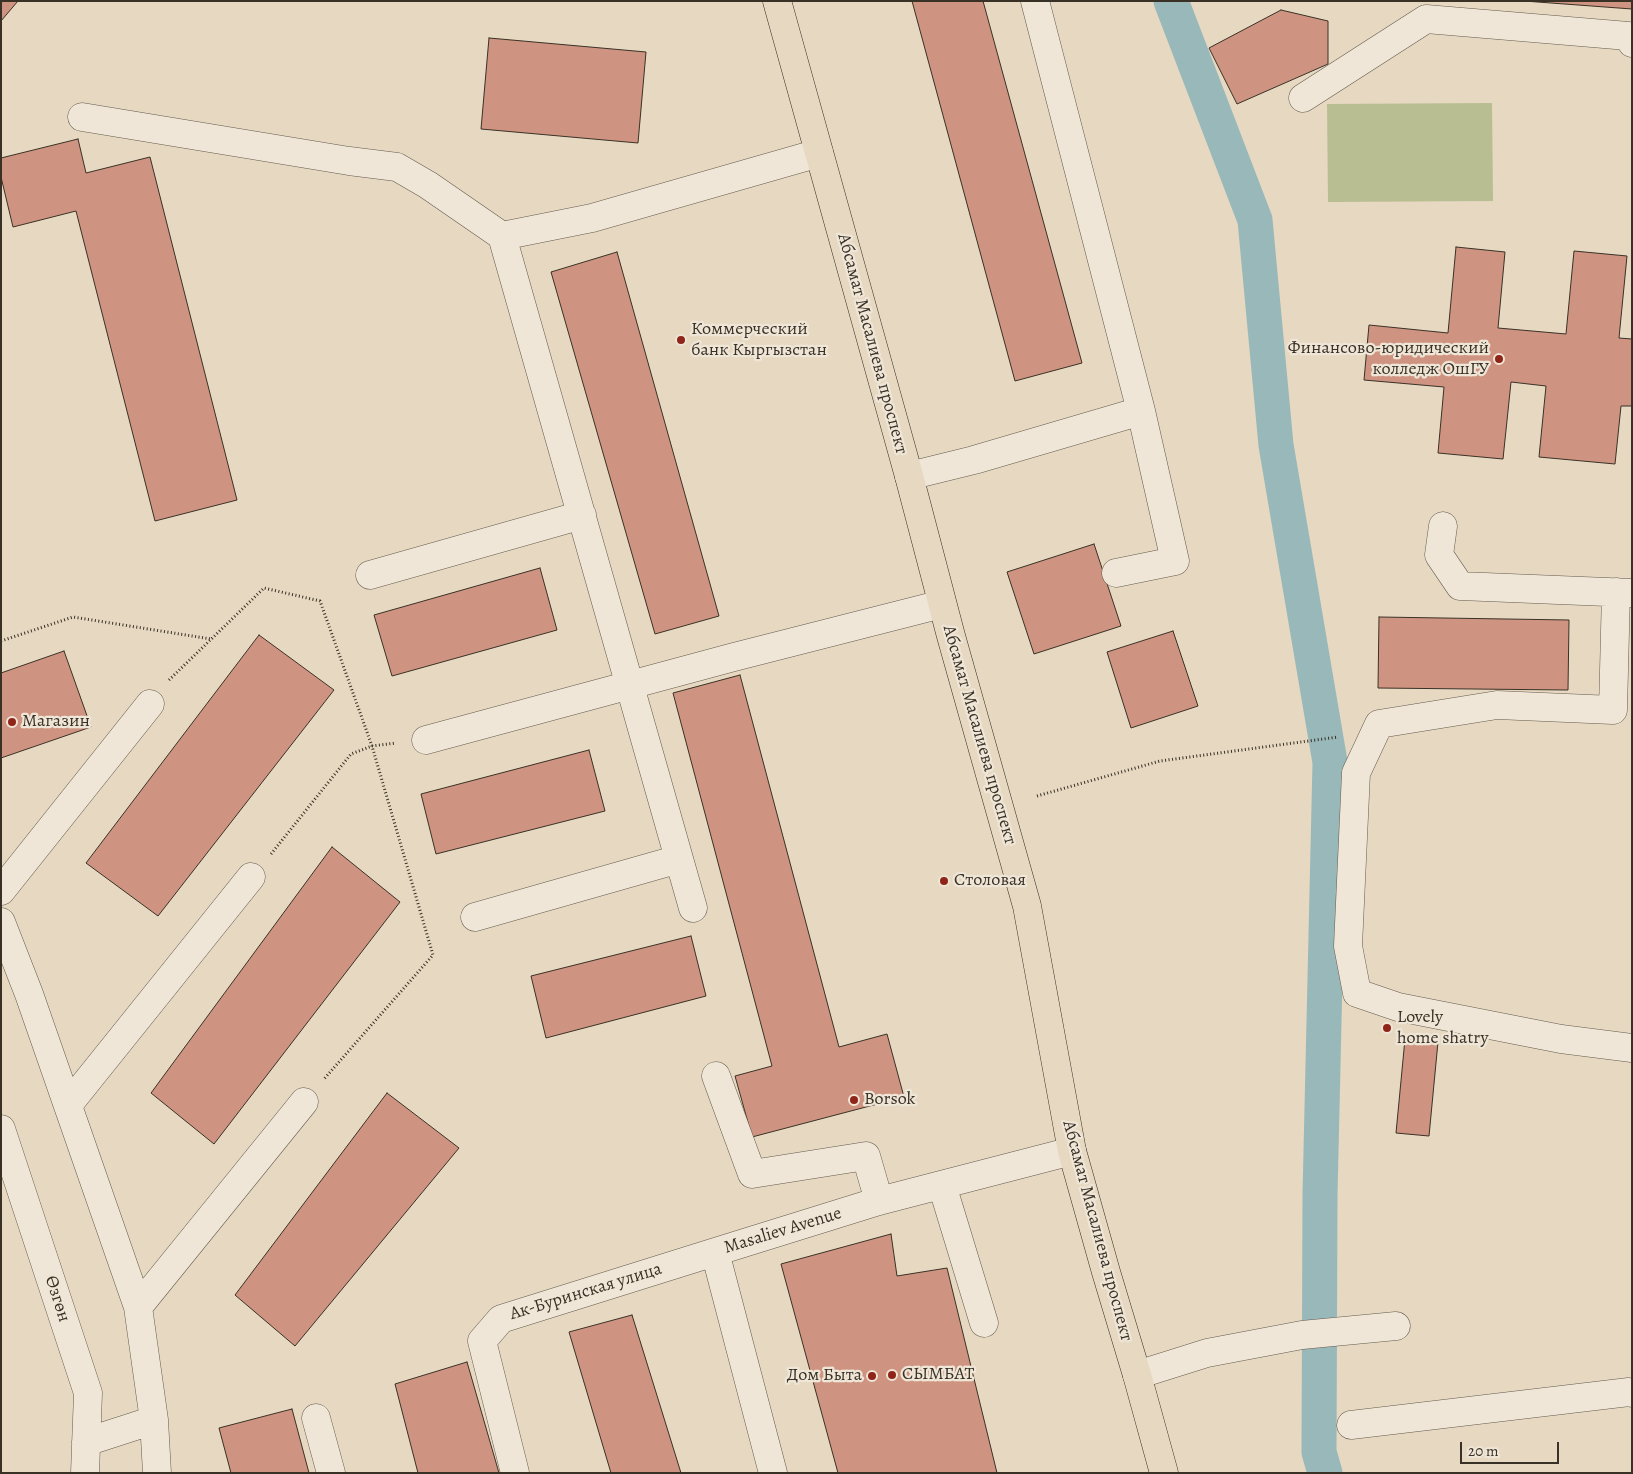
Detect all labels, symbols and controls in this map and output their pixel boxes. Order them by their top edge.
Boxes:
street label: Абсамат Масалиева проспект [832,231,912,457]
place label: Коммерческий банк Кыргызстан [691,319,827,362]
marker: Коммерческий банк Кыргызстан [675,334,687,346]
place label: Финансово-юридический колледж ОшГУ [1288,338,1489,380]
marker: Финансово-юридический колледж ОшГУ [1493,353,1505,365]
street label: Абсамат Масалиева проспект [937,623,1021,847]
place label: Магазин [22,711,90,733]
marker: Магазин [6,716,18,728]
place label: Столовая [954,870,1026,892]
marker: Столовая [938,875,950,887]
place label: Lovely home shatry [1397,1007,1489,1050]
marker: Lovely home shatry [1381,1022,1393,1034]
place label: Borsok [864,1089,916,1111]
marker: Borsok [848,1094,860,1106]
street label: Абсамат Масалиева проспект [1057,1118,1137,1344]
street label: Masaliev Avenue [722,1203,844,1259]
street label: Ак-Буринская улица [507,1259,665,1325]
street label: Өзгөн [39,1273,75,1325]
place label: СЫМБАТ [902,1364,974,1386]
place label: Дом Быта [787,1365,862,1387]
marker: СЫМБАТ [886,1369,898,1381]
marker: Дом Быта [866,1370,878,1382]
scale bar [1463,1432,1562,1464]
text: 20 m [1468,1441,1499,1461]

